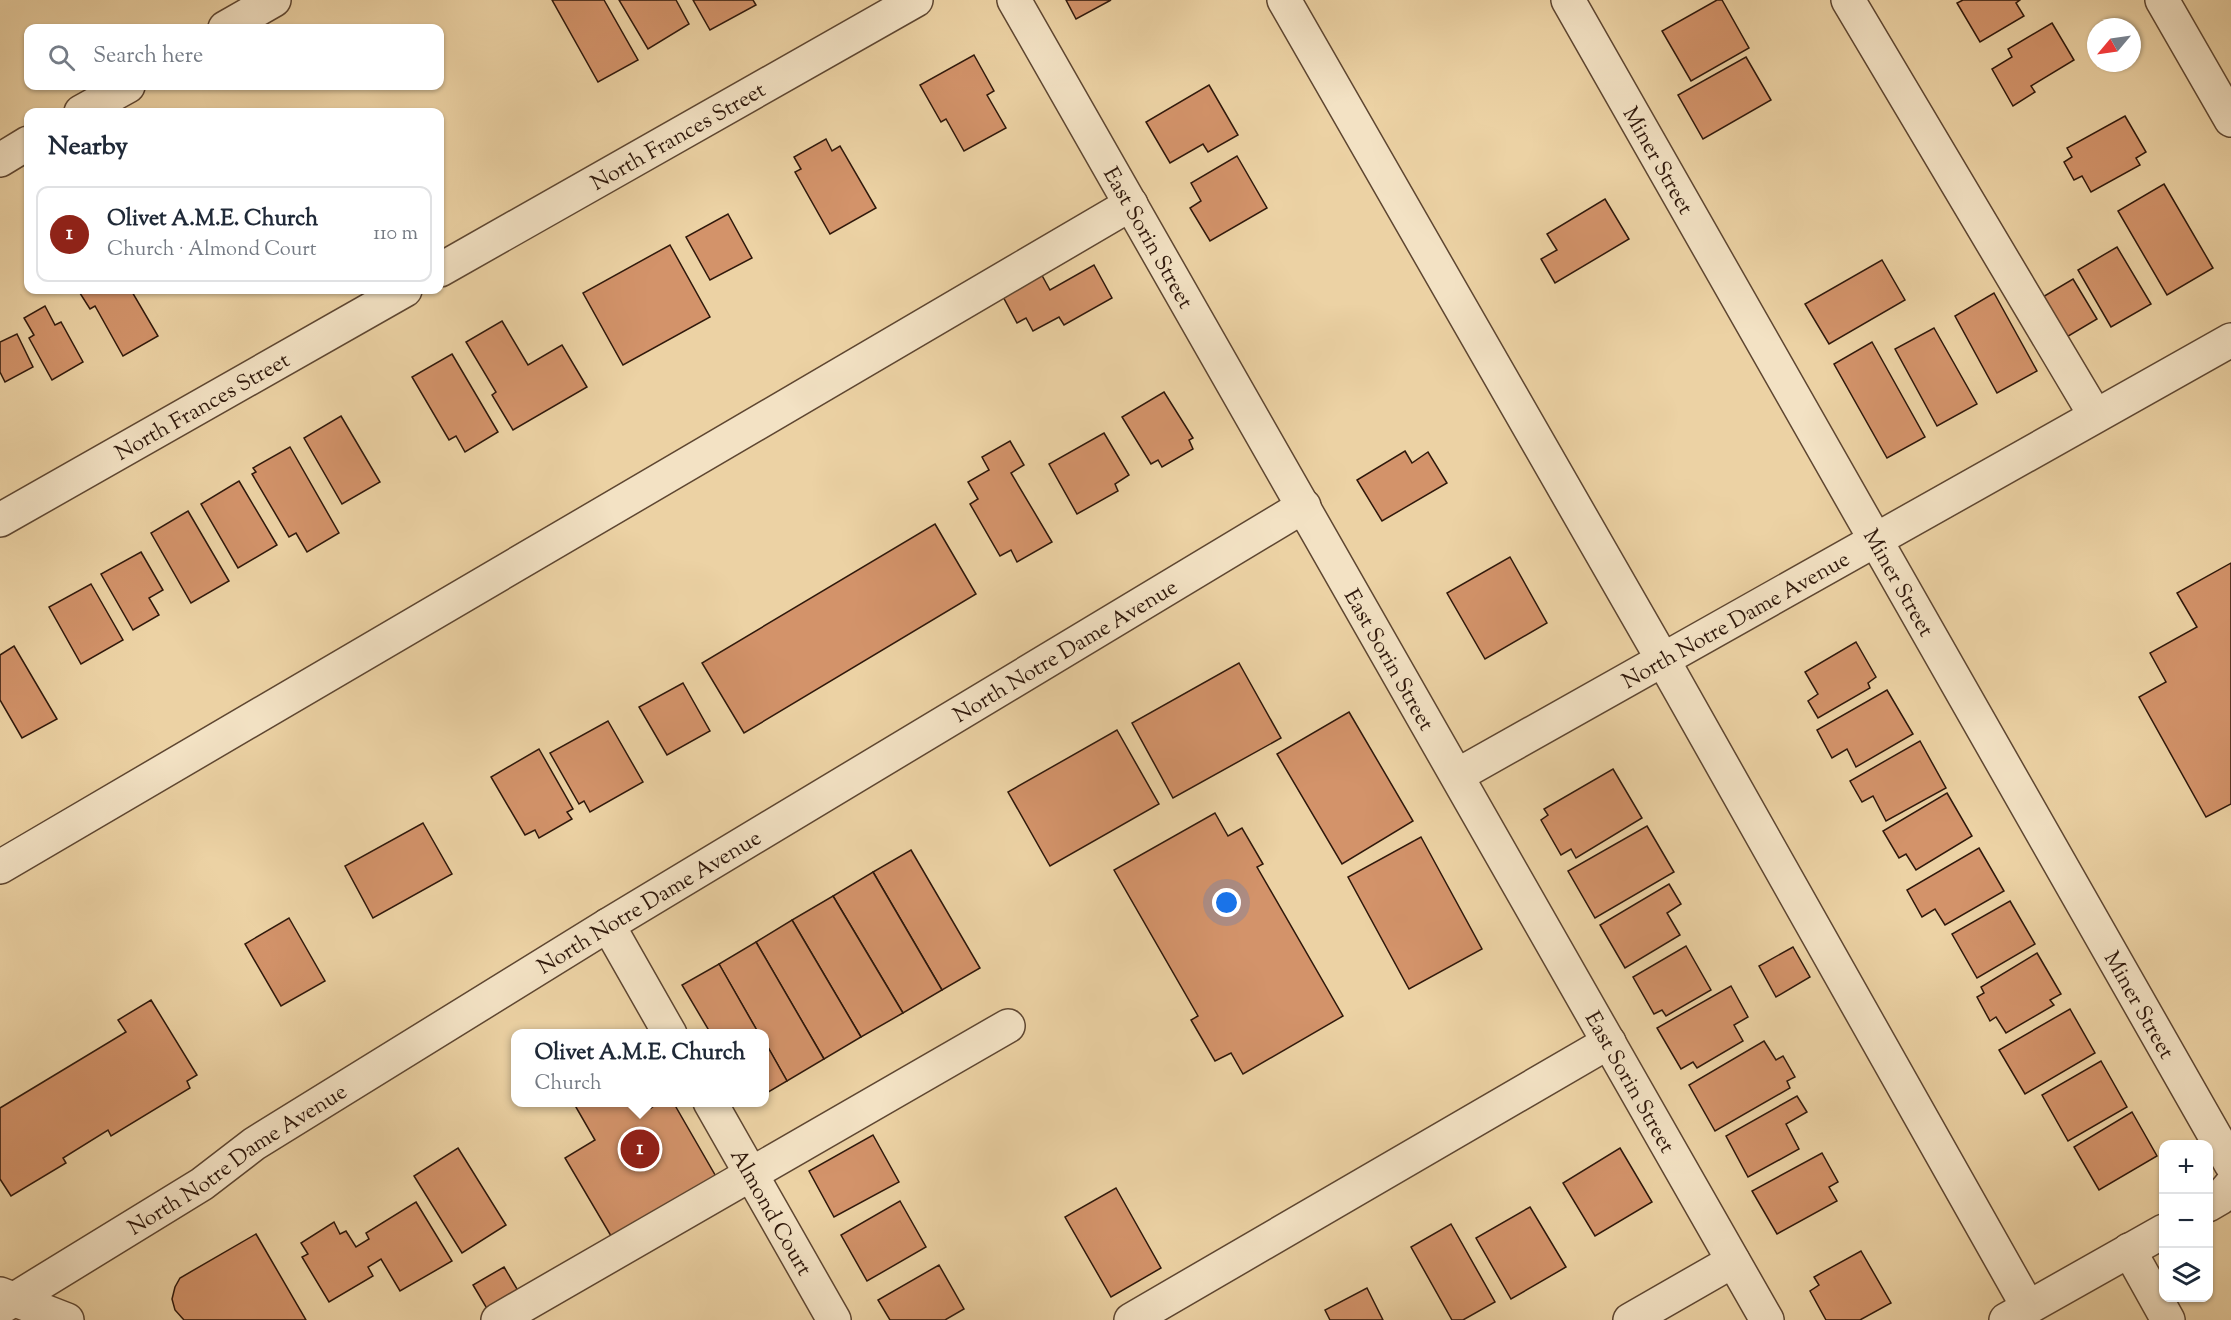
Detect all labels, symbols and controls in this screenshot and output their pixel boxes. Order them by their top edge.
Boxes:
north arrow [2087,18,2141,72]
search box [24,24,444,90]
icon: search [45,41,78,74]
text: Search here [93,41,203,73]
street label: North Frances Street [586,75,773,200]
street label: Miner Street [1613,102,1700,222]
text: Nearby [48,129,128,166]
street label: East Sorin Street [1093,162,1200,316]
text: Olivet A.M.E. Church [107,204,318,236]
text: 1 [66,220,73,249]
text: 110 m [373,220,418,249]
text: Church · Almond Court [107,236,317,265]
street label: North Frances Street [110,345,297,470]
street label: Miner Street [1854,524,1941,644]
street label: North Notre Dame Avenue [1617,545,1856,699]
street label: North Notre Dame Avenue [948,573,1185,733]
street label: East Sorin Street [1334,584,1441,738]
street label: North Notre Dame Avenue [532,823,768,984]
your location [1212,888,1241,917]
street label: Miner Street [2094,946,2181,1066]
street label: East Sorin Street [1575,1006,1682,1160]
popup [511,1029,769,1107]
text: Olivet A.M.E. Church [534,1038,746,1070]
text: Church [534,1070,602,1099]
street label: North Notre Dame Avenue [122,1077,354,1245]
pin: 1 [620,1126,660,1172]
map controls [2159,1140,2213,1302]
button: + [2159,1140,2213,1194]
street label: Almond Court [721,1144,819,1283]
button: − [2159,1194,2213,1248]
button: layers [2159,1248,2213,1302]

